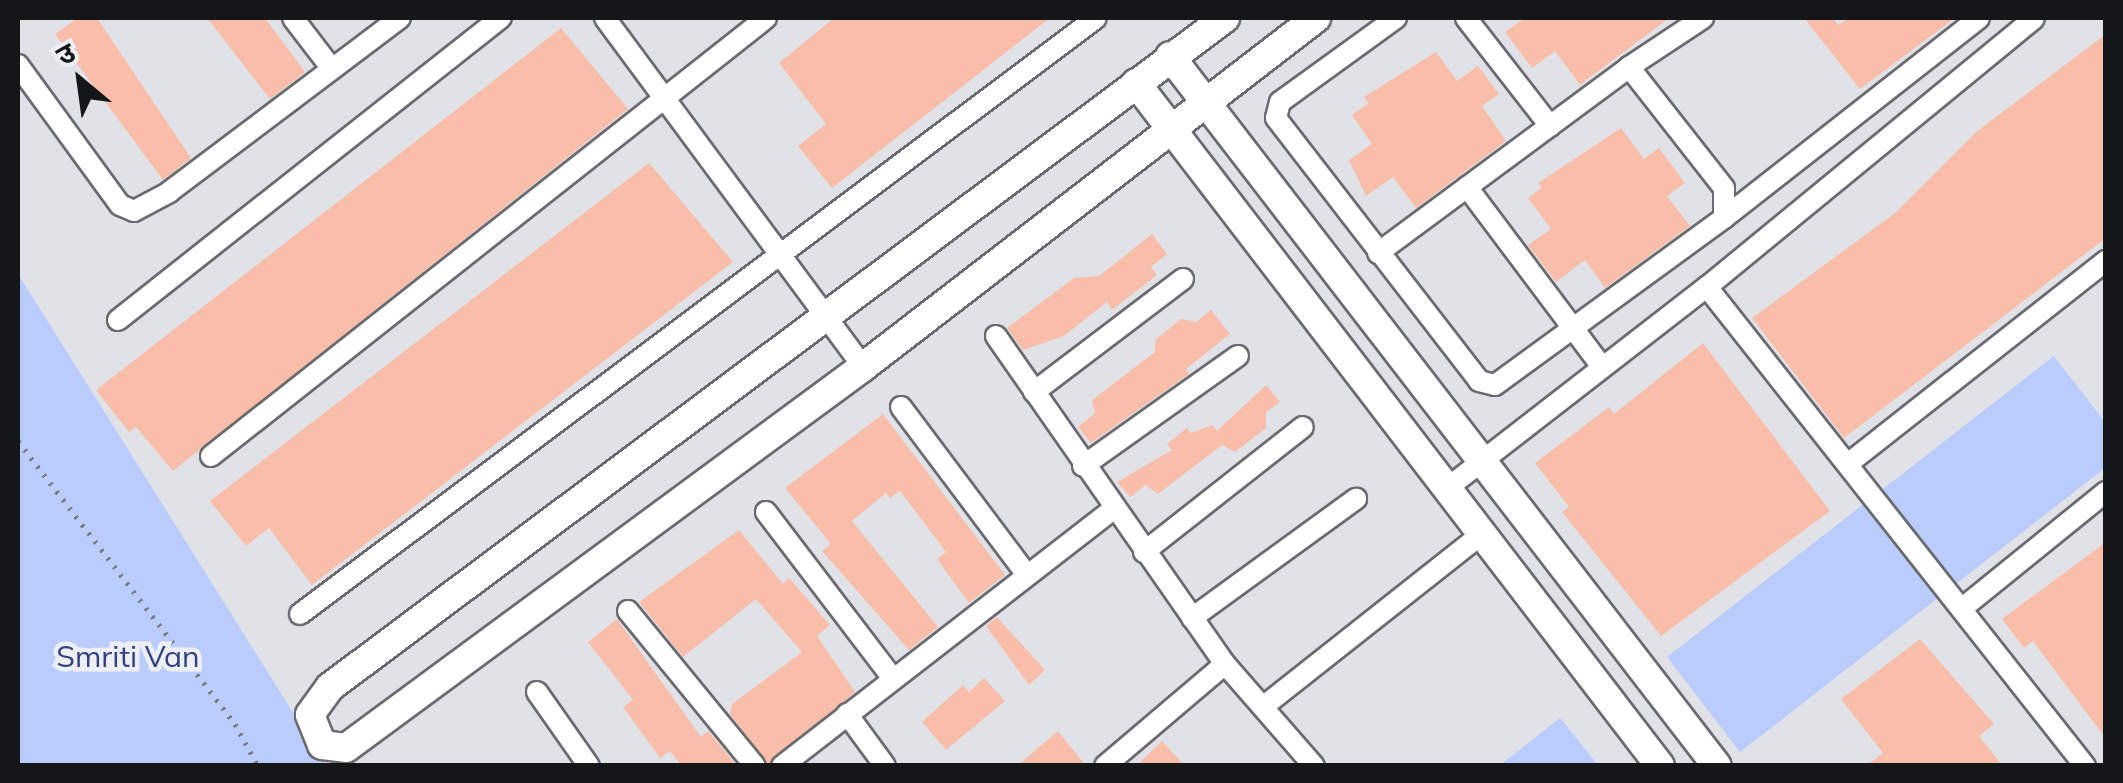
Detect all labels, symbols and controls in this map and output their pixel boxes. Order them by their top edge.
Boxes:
north arrow [30,30,130,130]
text: उ [50,34,81,73]
park label: Smriti Van [56,638,200,674]

